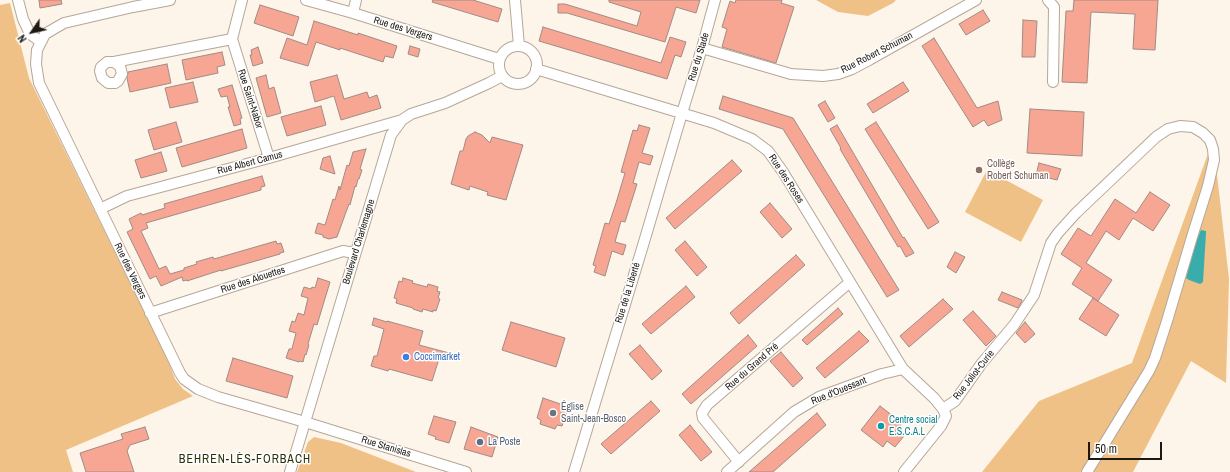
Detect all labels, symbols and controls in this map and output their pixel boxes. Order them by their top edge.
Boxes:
north arrow [12,12,52,52]
street label: Rue des Vergers [372,14,434,44]
street label: Rue Robert Schuman [839,30,915,76]
street label: Rue du Stade [686,31,712,83]
text: N [14,32,30,45]
street label: Rue Saint-Nabor [235,68,265,130]
street label: Rue Albert Camus [216,149,284,177]
street label: Rue des Roses [766,152,806,206]
place label: Collège Robert Schuman [987,158,1049,182]
marker: Collège Robert Schuman [974,165,984,175]
street label: Boulevard Charlemagne [340,198,378,286]
street label: Rue des Vergers [111,241,149,301]
street label: Rue de la Liberté [613,261,643,325]
street label: Rue des Alouettes [219,264,287,296]
street label: Rue du Grand Pré [723,341,781,393]
street label: Rue Joliot-Curie [951,348,997,402]
place label: Coccimarket [414,351,460,363]
marker: Coccimarket [401,352,411,362]
street label: Rue d'Ouessant [810,374,868,408]
place label: Église Saint-Jean-Bosco [561,401,626,424]
marker: Église Saint-Jean-Bosco [548,408,558,418]
place label: Centre social E.S.C.A.L [889,414,937,438]
marker: Centre social E.S.C.A.L [876,421,886,431]
street label: Rue Stanislas [360,434,412,460]
scale bar [1090,434,1164,460]
place label: La Poste [488,436,520,448]
marker: La Poste [475,437,485,447]
text: 50 m [1095,441,1117,457]
district label: BEHREN-LÈS-FORBACH [179,453,311,467]

